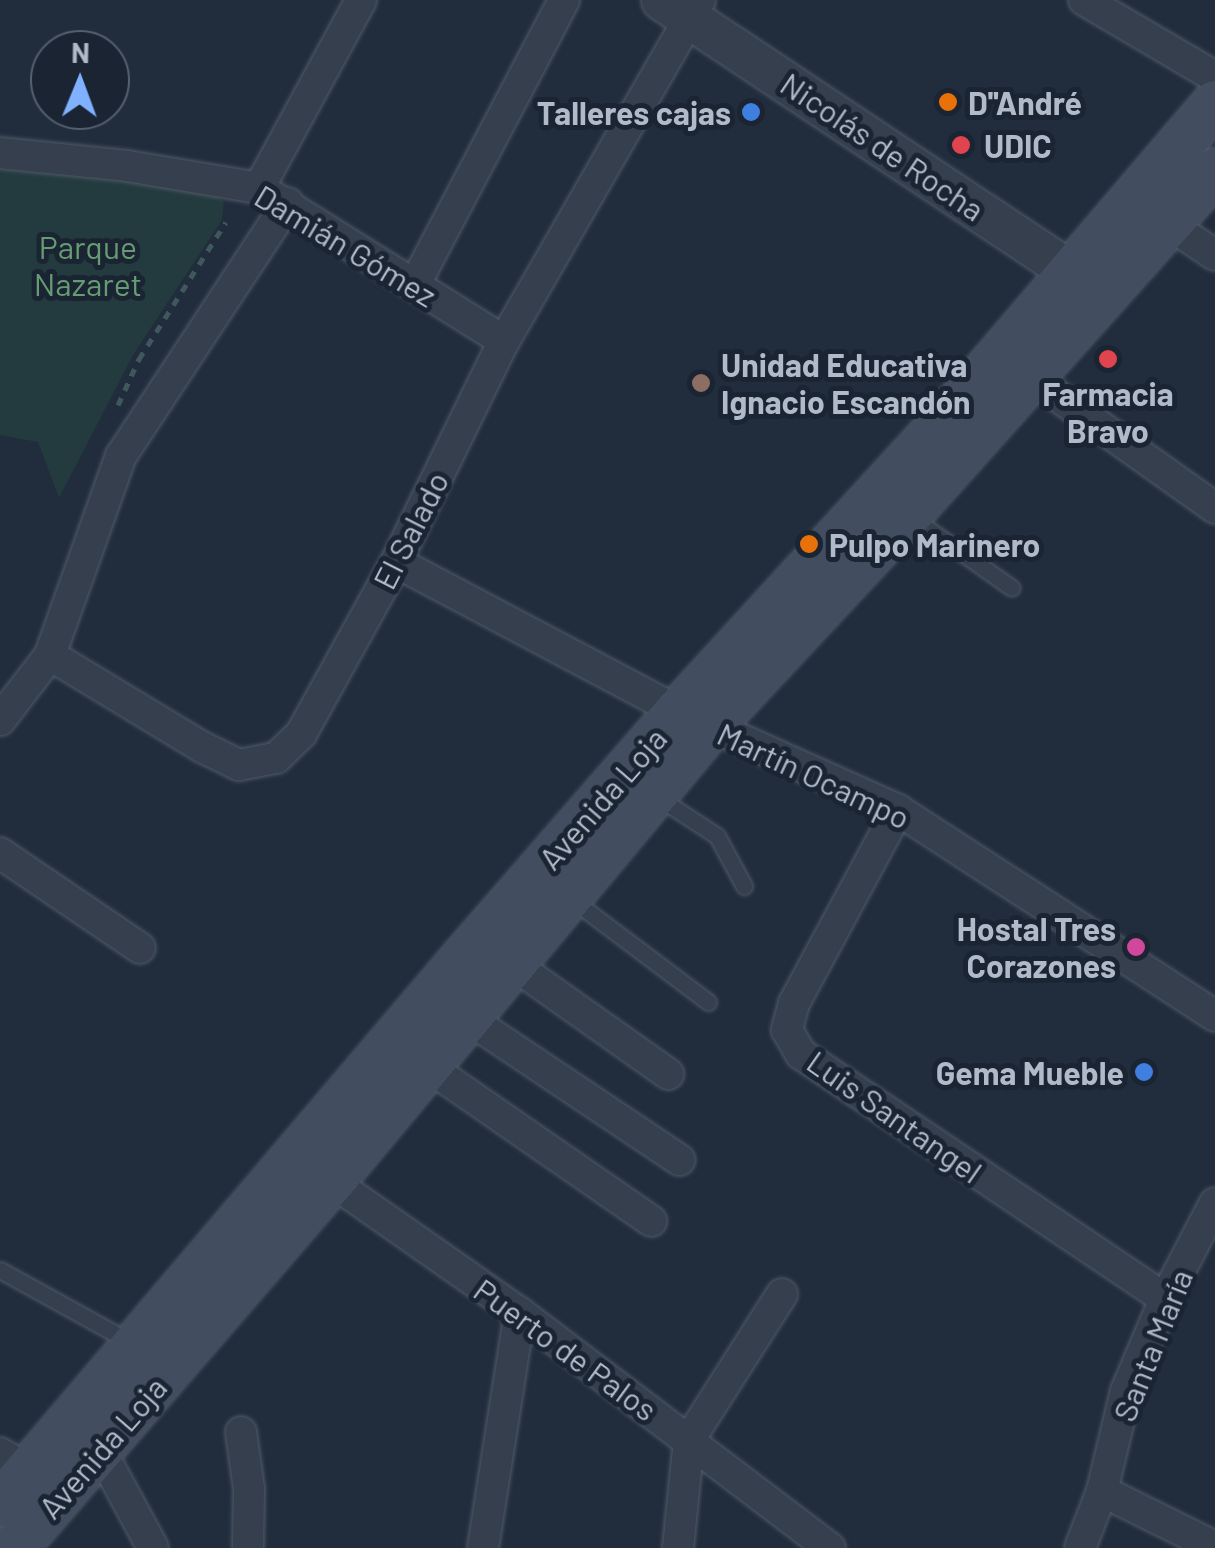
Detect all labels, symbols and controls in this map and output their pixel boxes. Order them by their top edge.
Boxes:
north arrow [30,30,130,130]
text: N [71,35,90,69]
street label: Nicolás de Rocha [774,64,992,228]
place label: D''André [968,83,1082,121]
marker: D''André [937,91,959,113]
place label: Talleres cajas [537,93,731,131]
marker: Talleres cajas [740,101,762,123]
place label: UDIC [984,126,1052,164]
marker: UDIC [948,132,974,158]
street label: Damián Gómez [248,176,444,314]
park label: Parque Nazaret [34,228,142,303]
place label: Unidad Educativa Ignacio Escandón [721,346,971,421]
marker: Farmacia Bravo [1097,348,1119,370]
marker: Unidad Educativa Ignacio Escandón [690,372,712,394]
place label: Farmacia Bravo [1042,375,1174,450]
street label: El Salado [364,465,456,595]
place label: Pulpo Marinero [829,525,1040,563]
marker: Pulpo Marinero [798,533,820,555]
street label: Martín Ocampo [712,714,916,836]
street label: Avenida Loja [530,719,674,877]
place label: Hostal Tres Corazones [957,910,1116,985]
marker: Hostal Tres Corazones [1125,936,1147,958]
street label: Luis Santangel [800,1042,990,1190]
place label: Gema Mueble [936,1053,1124,1091]
marker: Gema Mueble [1133,1061,1155,1083]
street label: Santa María [1104,1263,1200,1427]
street label: Puerto de Palos [467,1270,665,1428]
street label: Avenida Loja [30,1368,174,1526]

